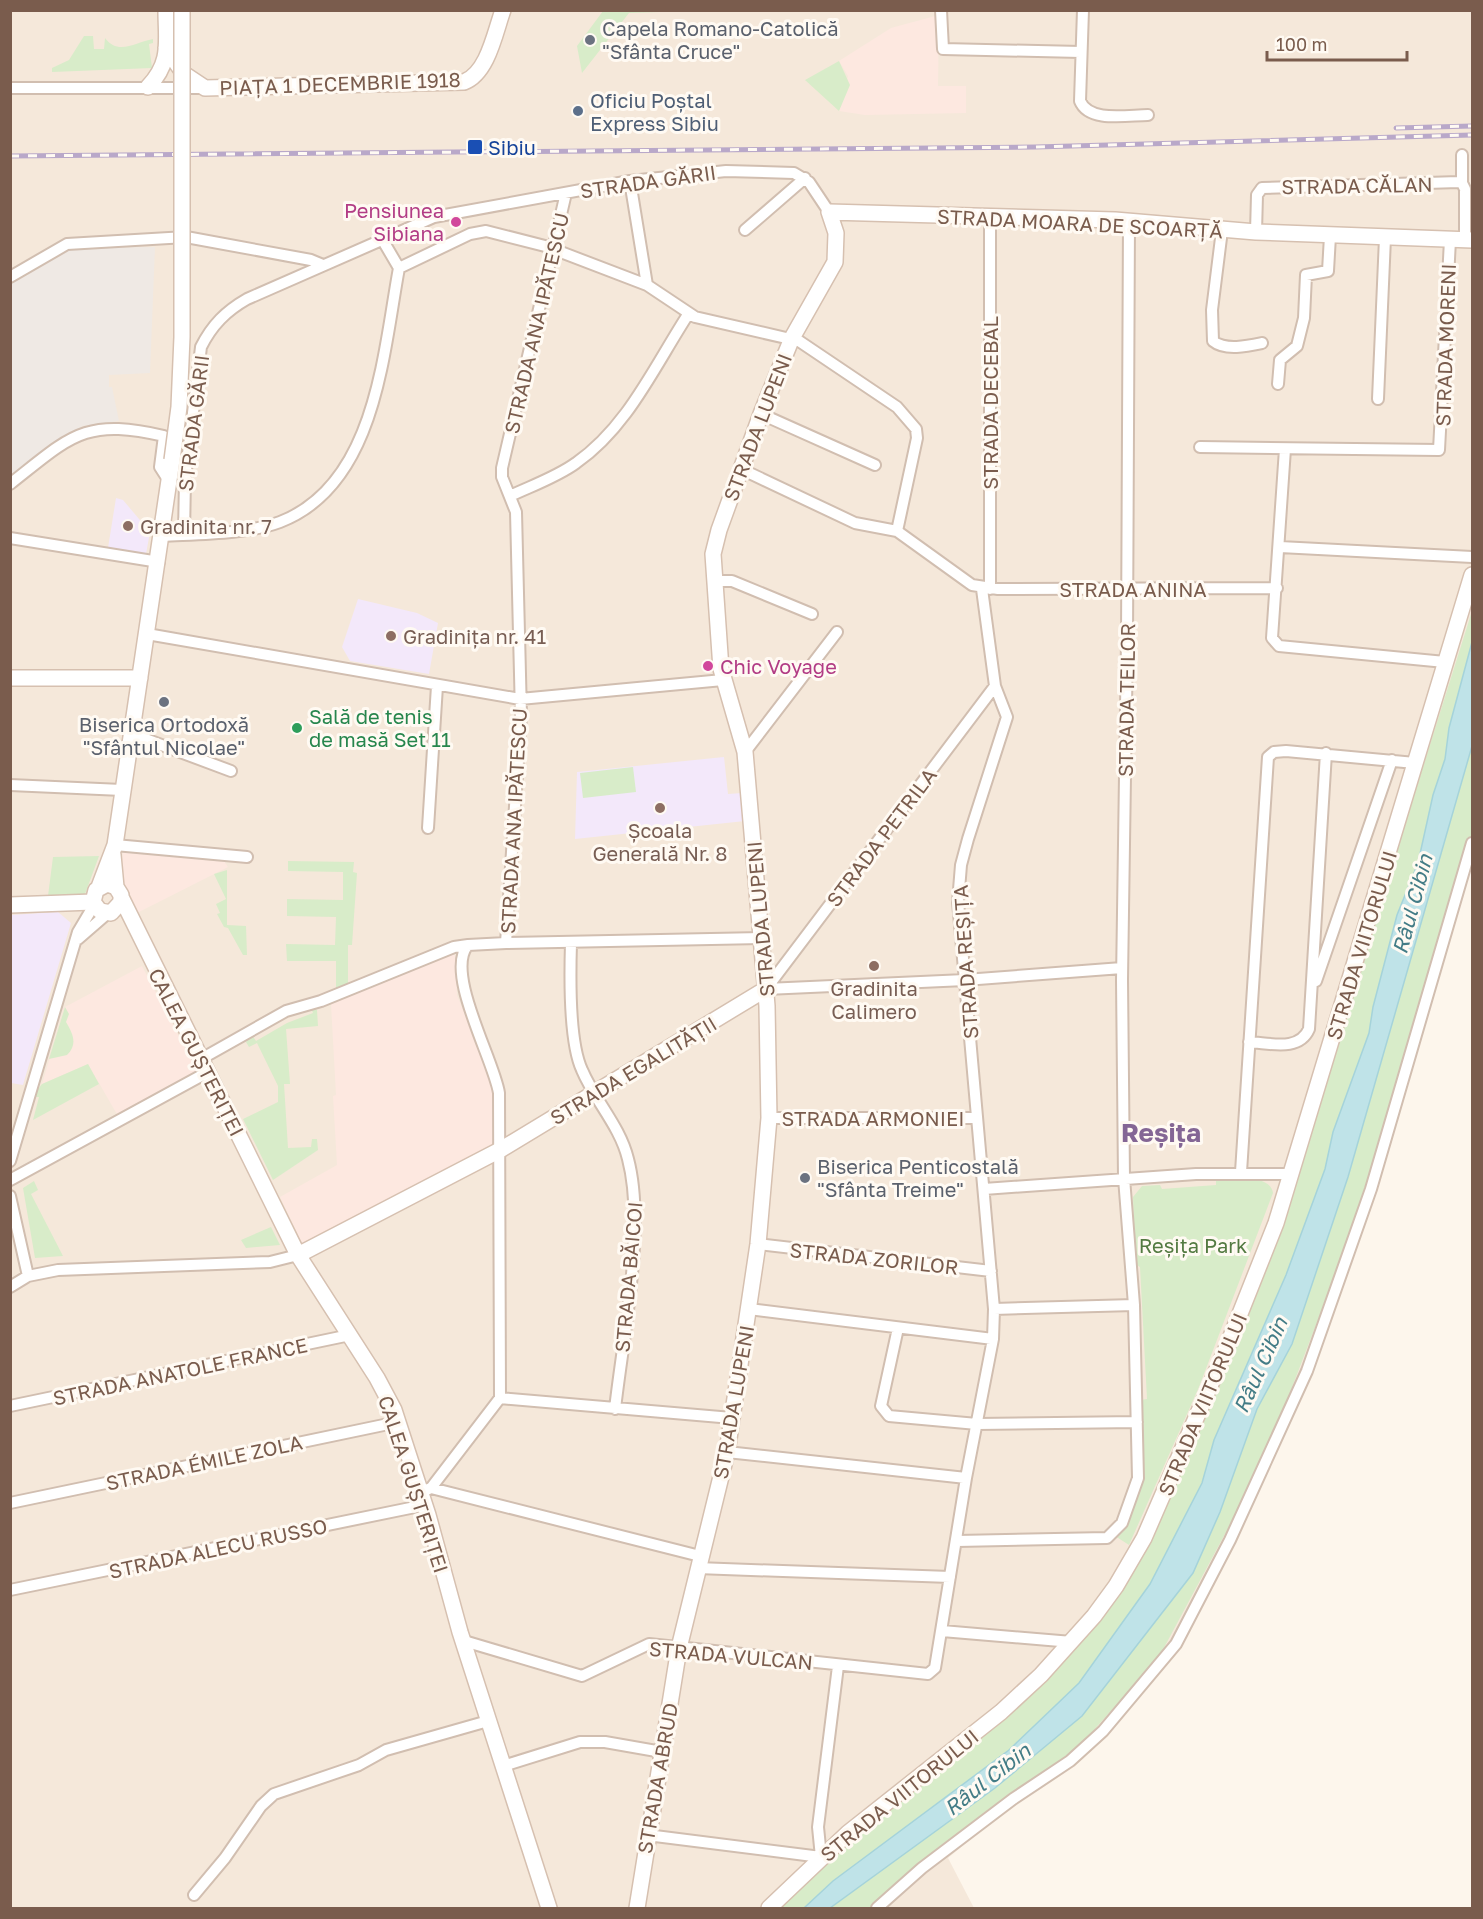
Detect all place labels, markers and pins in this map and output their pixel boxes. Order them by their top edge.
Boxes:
place label: Capela Romano-Catolică "Sfânta Cruce" [602,16,838,63]
marker: Capela Romano-Catolică "Sfânta Cruce" [583,33,597,47]
place label: Oficiu Poștal Express Sibiu [590,88,719,135]
marker: Oficiu Poștal Express Sibiu [571,104,585,118]
place label: Sibiu [488,135,536,159]
marker: Sibiu [466,138,484,156]
place label: Pensiunea Sibiana [344,198,444,245]
marker: Pensiunea Sibiana [449,215,463,229]
place label: Gradinita nr. 7 [140,514,272,538]
marker: Gradinita nr. 7 [121,519,135,533]
place label: Gradinița nr. 41 [403,624,547,649]
marker: Gradinița nr. 41 [384,629,398,643]
place label: Chic Voyage [720,654,837,678]
marker: Chic Voyage [701,659,715,673]
marker: Biserica Ortodoxă "Sfântul Nicolae" [157,695,171,709]
place label: Sală de tenis de masă Set 11 [309,704,451,751]
place label: Biserica Ortodoxă "Sfântul Nicolae" [79,712,249,759]
marker: Sală de tenis de masă Set 11 [290,721,304,735]
marker: Școala Generală Nr. 8 [653,801,667,815]
place label: Școala Generală Nr. 8 [593,818,728,865]
marker: Gradinita Calimero [867,959,881,973]
place label: Gradinita Calimero [830,976,918,1023]
place label: Biserica Penticostală "Sfânta Treime" [817,1154,1019,1201]
marker: Biserica Penticostală "Sfânta Treime" [798,1171,812,1185]

